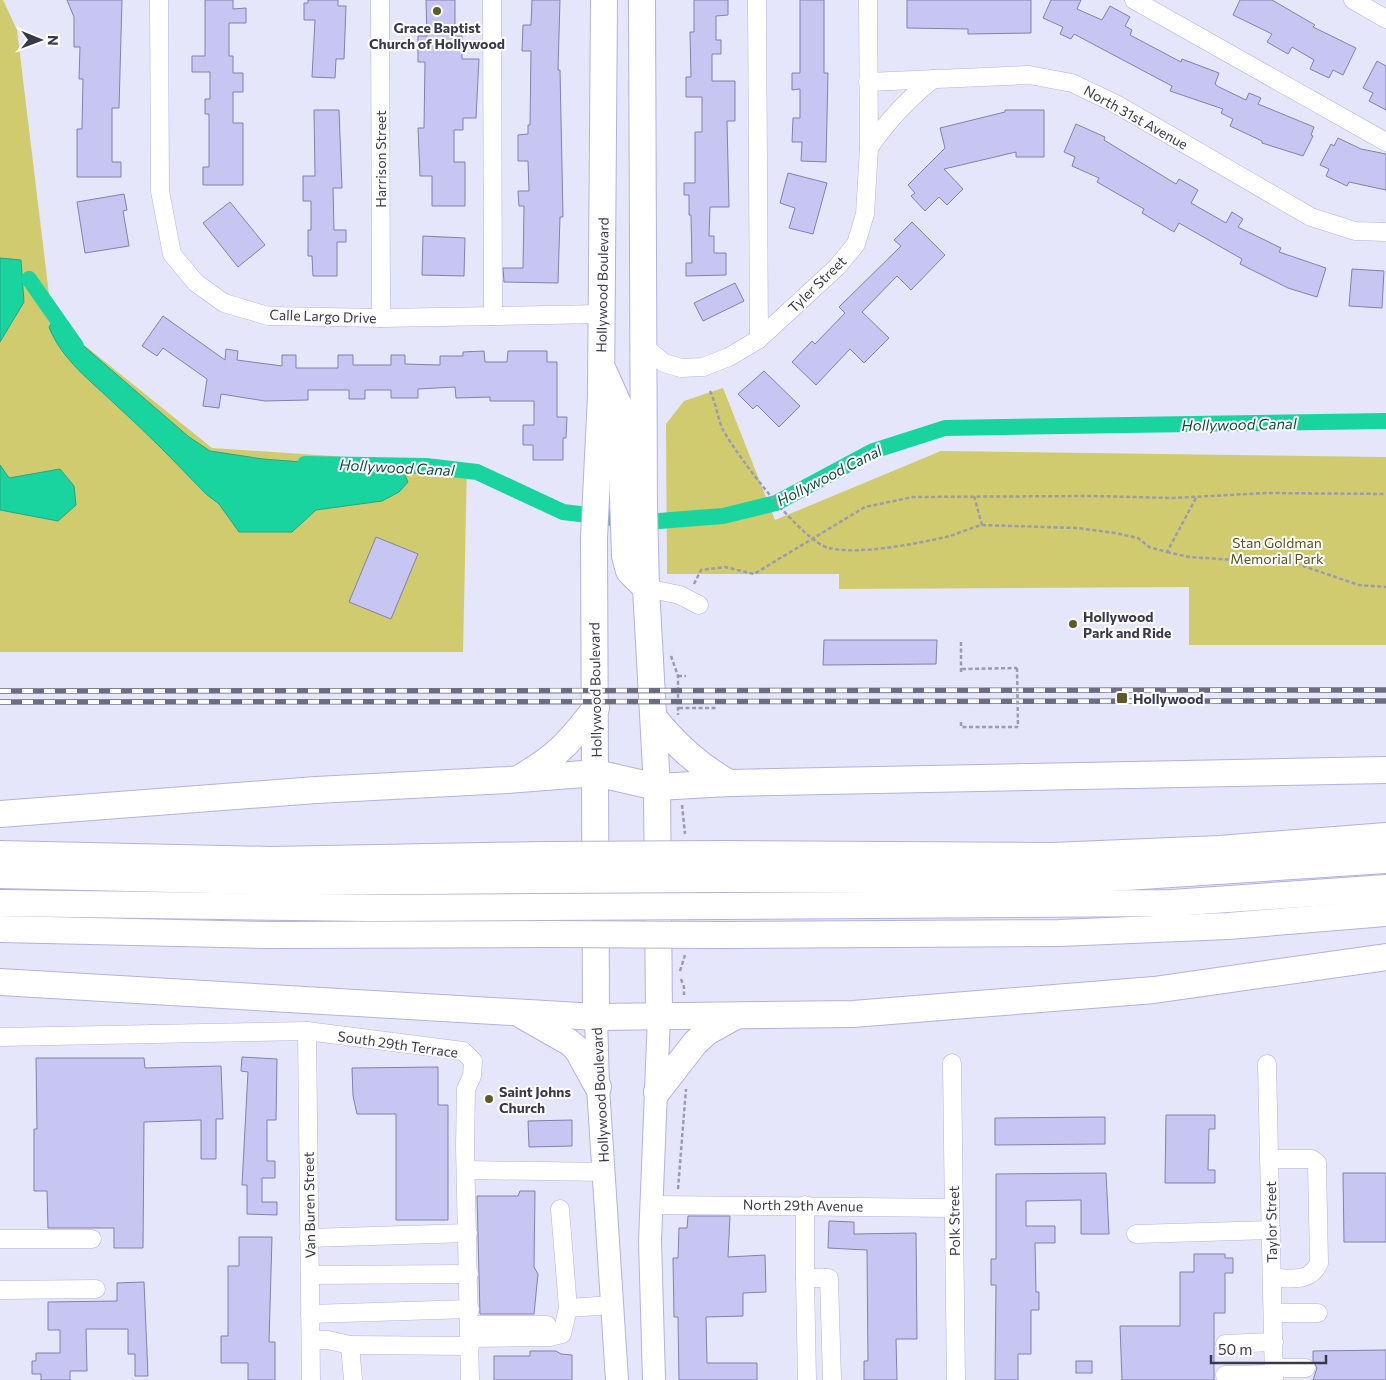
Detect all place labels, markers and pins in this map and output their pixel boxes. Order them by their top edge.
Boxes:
marker: Grace Baptist Church of Hollywood [431,5,443,17]
place label: Grace Baptist Church of Hollywood [369,19,505,52]
place label: Hollywood Park and Ride [1083,608,1171,641]
marker: Hollywood Park and Ride [1067,618,1079,630]
place label: Hollywood [1133,690,1203,707]
marker: Hollywood [1115,691,1129,705]
place label: Saint Johns Church [499,1083,571,1116]
marker: Saint Johns Church [483,1093,495,1105]

